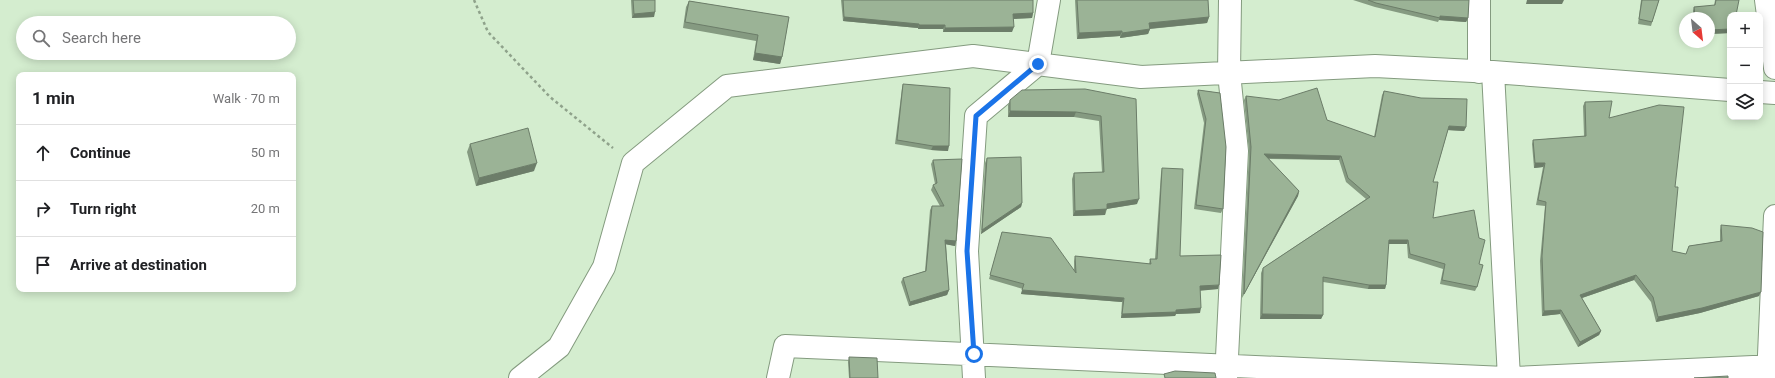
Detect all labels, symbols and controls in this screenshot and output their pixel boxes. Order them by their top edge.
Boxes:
north arrow [1679,12,1715,48]
map controls [1727,12,1763,120]
button: + [1727,12,1763,48]
search box [16,16,296,60]
icon: search [30,27,52,49]
text: Search here [62,29,141,47]
button: − [1727,48,1763,84]
route end [1029,55,1047,73]
button: layers [1727,84,1763,120]
text: 1 min [32,88,75,108]
text: Walk · 70 m [213,91,280,106]
icon: ahead [32,142,54,164]
text: Continue [70,144,131,162]
text: 50 m [251,145,280,160]
icon: right [32,198,54,220]
text: Turn right [70,200,136,218]
text: 20 m [251,201,280,216]
icon: arrive [32,254,54,276]
text: Arrive at destination [70,256,207,274]
route start [965,345,983,363]

